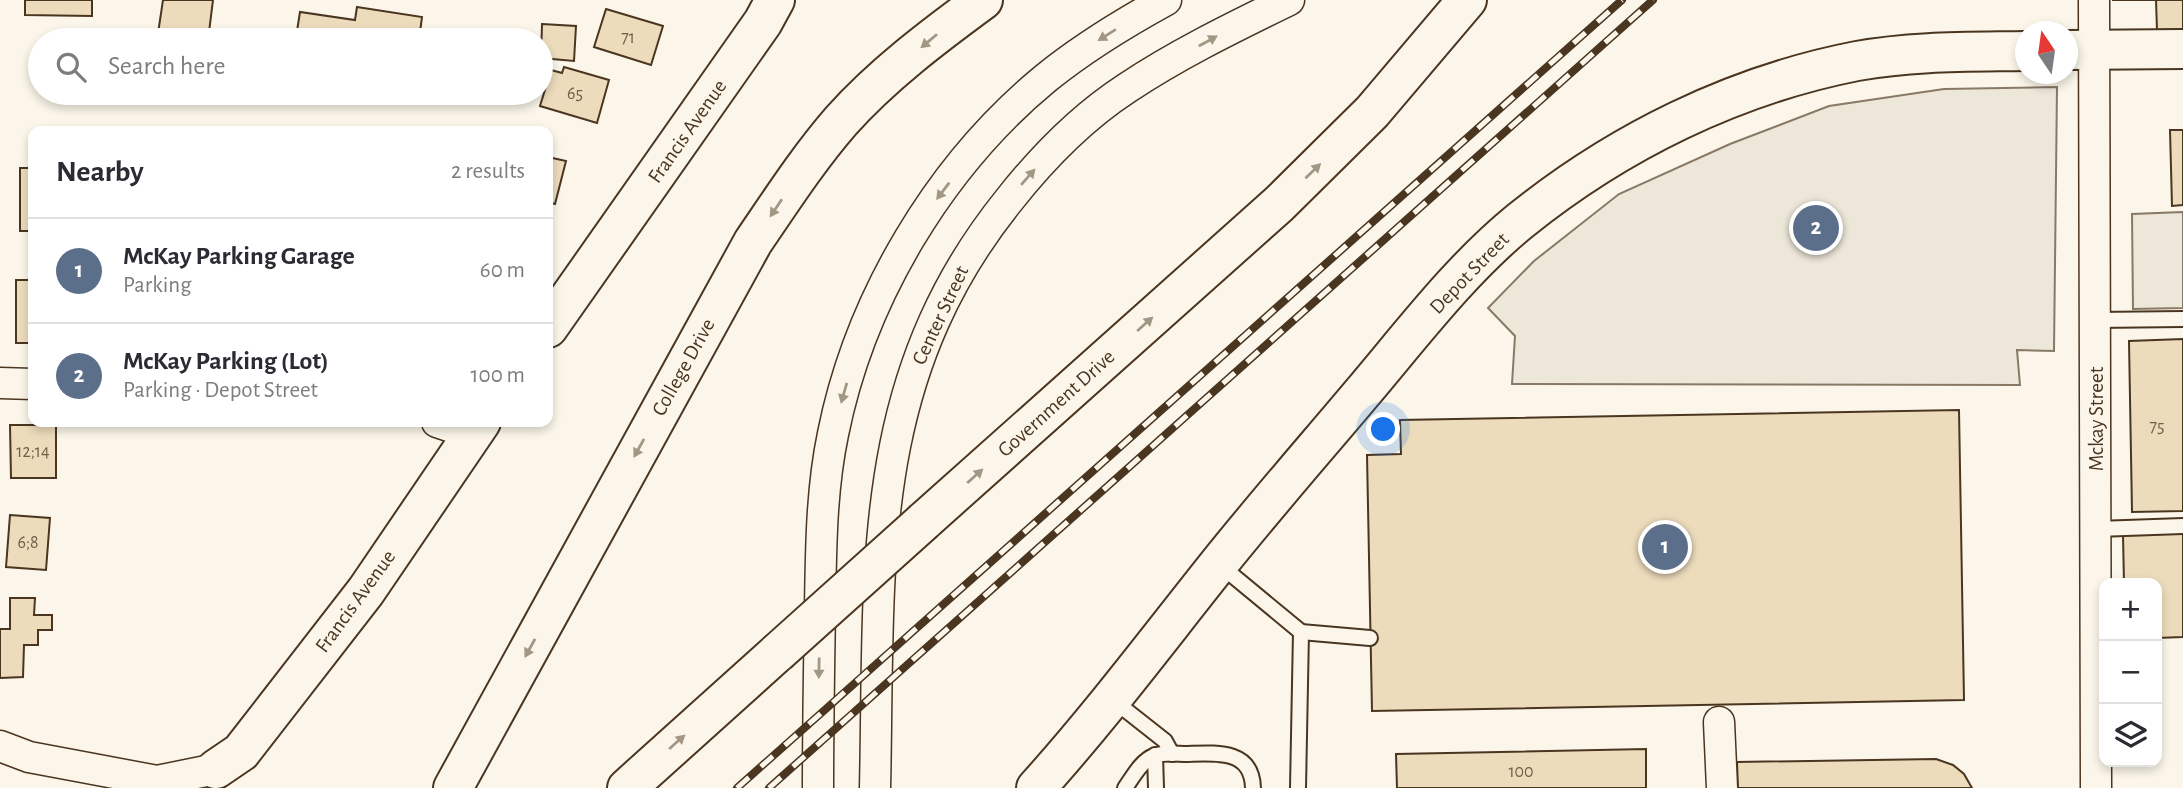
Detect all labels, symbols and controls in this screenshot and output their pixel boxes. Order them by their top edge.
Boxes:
north arrow [2015,21,2078,84]
search box [28,28,553,105]
one-way arrow [1097,28,1116,41]
house number: 71 [621,29,635,47]
one-way arrow [920,33,938,49]
one-way arrow [1198,35,1218,47]
icon: search [52,48,90,86]
text: Search here [108,53,226,79]
street label: Francis Avenue [644,76,731,187]
house number: 65 [567,85,583,103]
text: Nearby [56,157,144,187]
text: 2 results [451,160,525,183]
one-way arrow [1304,162,1321,179]
one-way arrow [1020,168,1036,186]
one-way arrow [936,181,950,200]
one-way arrow [769,199,783,217]
pin: 2 [1793,202,1839,254]
street label: Depot Street [1426,228,1513,318]
text: McKay Parking Garage [123,243,355,269]
text: 1 [75,259,83,282]
text: 60 m [480,259,525,282]
street label: Center Street [908,262,973,368]
text: Parking [123,274,191,297]
street label: College Drive [648,315,719,419]
one-way arrow [1136,316,1154,332]
street label: Government Drive [994,346,1119,461]
text: McKay Parking (Lot) [123,348,329,374]
text: 2 [74,364,84,387]
text: 100 m [471,364,525,387]
street label: Mckay Street [2086,366,2107,471]
text: Parking · Depot Street [123,379,318,402]
one-way arrow [838,383,848,404]
your location [1366,412,1400,446]
house number: 75 [2149,418,2165,436]
one-way arrow [633,438,645,458]
house number: 12;14 [16,443,50,461]
one-way arrow [966,468,984,484]
pin: 1 [1642,521,1688,573]
house number: 6;8 [17,534,39,552]
street label: Francis Avenue [311,546,399,656]
map controls [2099,578,2162,767]
button: + [2099,578,2162,641]
one-way arrow [524,638,536,658]
button: − [2099,641,2162,704]
one-way arrow [813,657,825,679]
button: layers [2099,704,2162,767]
one-way arrow [668,735,685,751]
house number: 100 [1508,763,1534,781]

